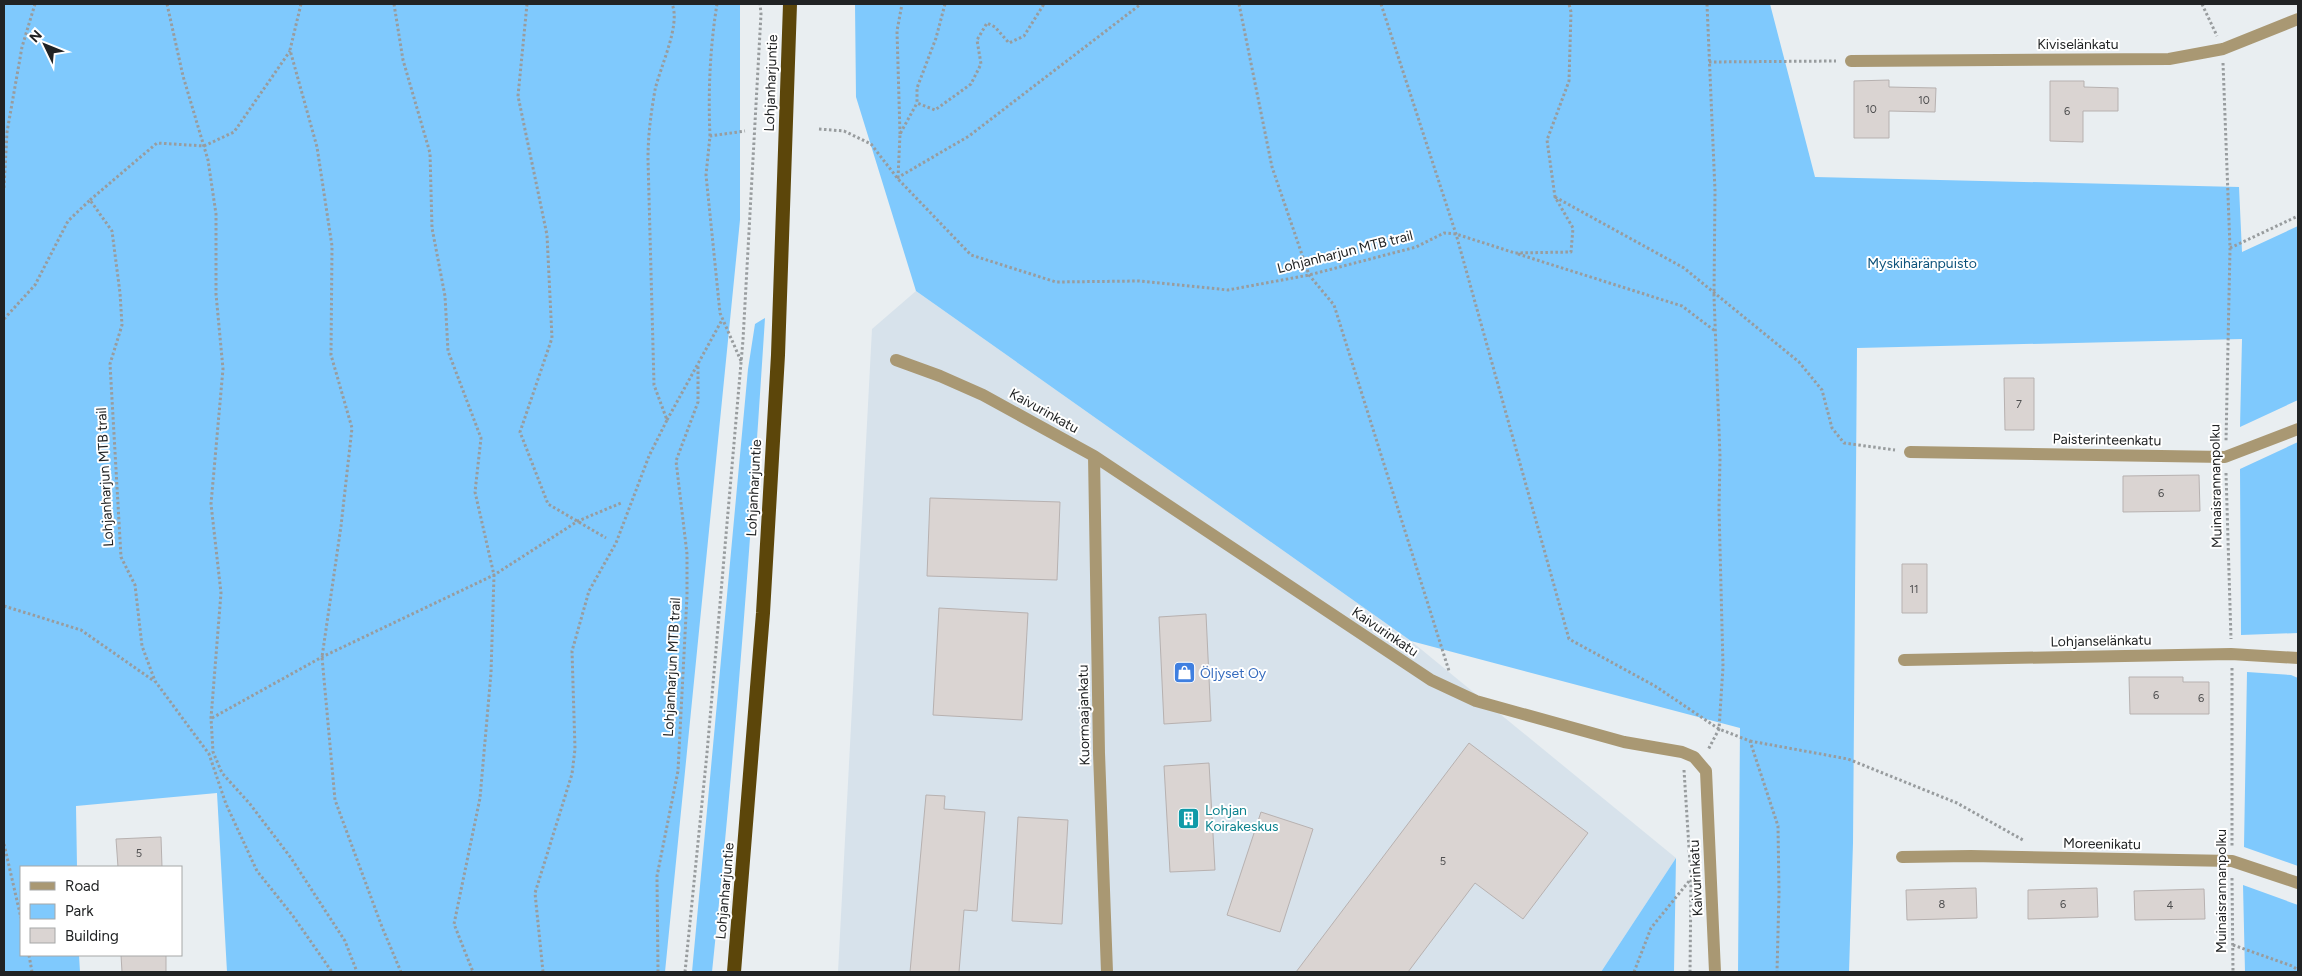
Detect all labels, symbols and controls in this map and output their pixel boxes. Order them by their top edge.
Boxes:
north arrow [20,20,70,70]
text: N [26,27,46,46]
street label: Lohjanharjuntie [761,34,781,132]
street label: Kiviselänkatu [2037,36,2119,53]
house number: 10 [1918,94,1930,107]
house number: 10 [1865,103,1877,116]
house number: 6 [2064,105,2070,118]
street label: Lohjanharjun MTB trail [1275,227,1415,277]
park label: Myskihäränpuisto [1867,255,1977,272]
street label: Kaivurinkatu [1006,385,1082,437]
house number: 7 [2016,398,2022,411]
street label: Lohjanharjun MTB trail [93,407,117,547]
street label: Muinaisrannanpolku [2206,424,2226,548]
street label: Paisterinteenkatu [2052,431,2162,449]
street label: Lohjanharjuntie [743,439,765,537]
house number: 6 [2158,487,2164,500]
house number: 11 [1909,583,1919,596]
street label: Lohjanharjun MTB trail [660,597,684,737]
street label: Kaivurinkatu [1349,604,1421,660]
street label: Lohjanselänkatu [2050,632,2152,650]
shop icon: Öljyset Oy [1172,661,1196,685]
street label: Kuormaajankatu [1075,664,1093,766]
place label: Öljyset Oy [1200,665,1267,682]
house number: 6 [2153,689,2159,702]
house number: 6 [2198,692,2204,705]
place label: Lohjan Koirakeskus [1205,802,1279,835]
building icon: Lohjan Koirakeskus [1177,806,1201,830]
street label: Muinaisrannanpolku [2213,829,2230,953]
street label: Moreenikatu [2063,835,2141,853]
street label: Kaivurinkatu [1686,839,1706,917]
street label: Lohjanharjuntie [712,842,738,940]
house number: 5 [136,847,142,860]
house number: 5 [1440,855,1446,868]
legend [20,866,182,956]
text: Road [65,877,100,895]
house number: 8 [1939,898,1946,911]
house number: 6 [2060,898,2066,911]
house number: 4 [2167,899,2174,912]
text: Park [65,902,94,920]
text: Building [65,927,119,945]

